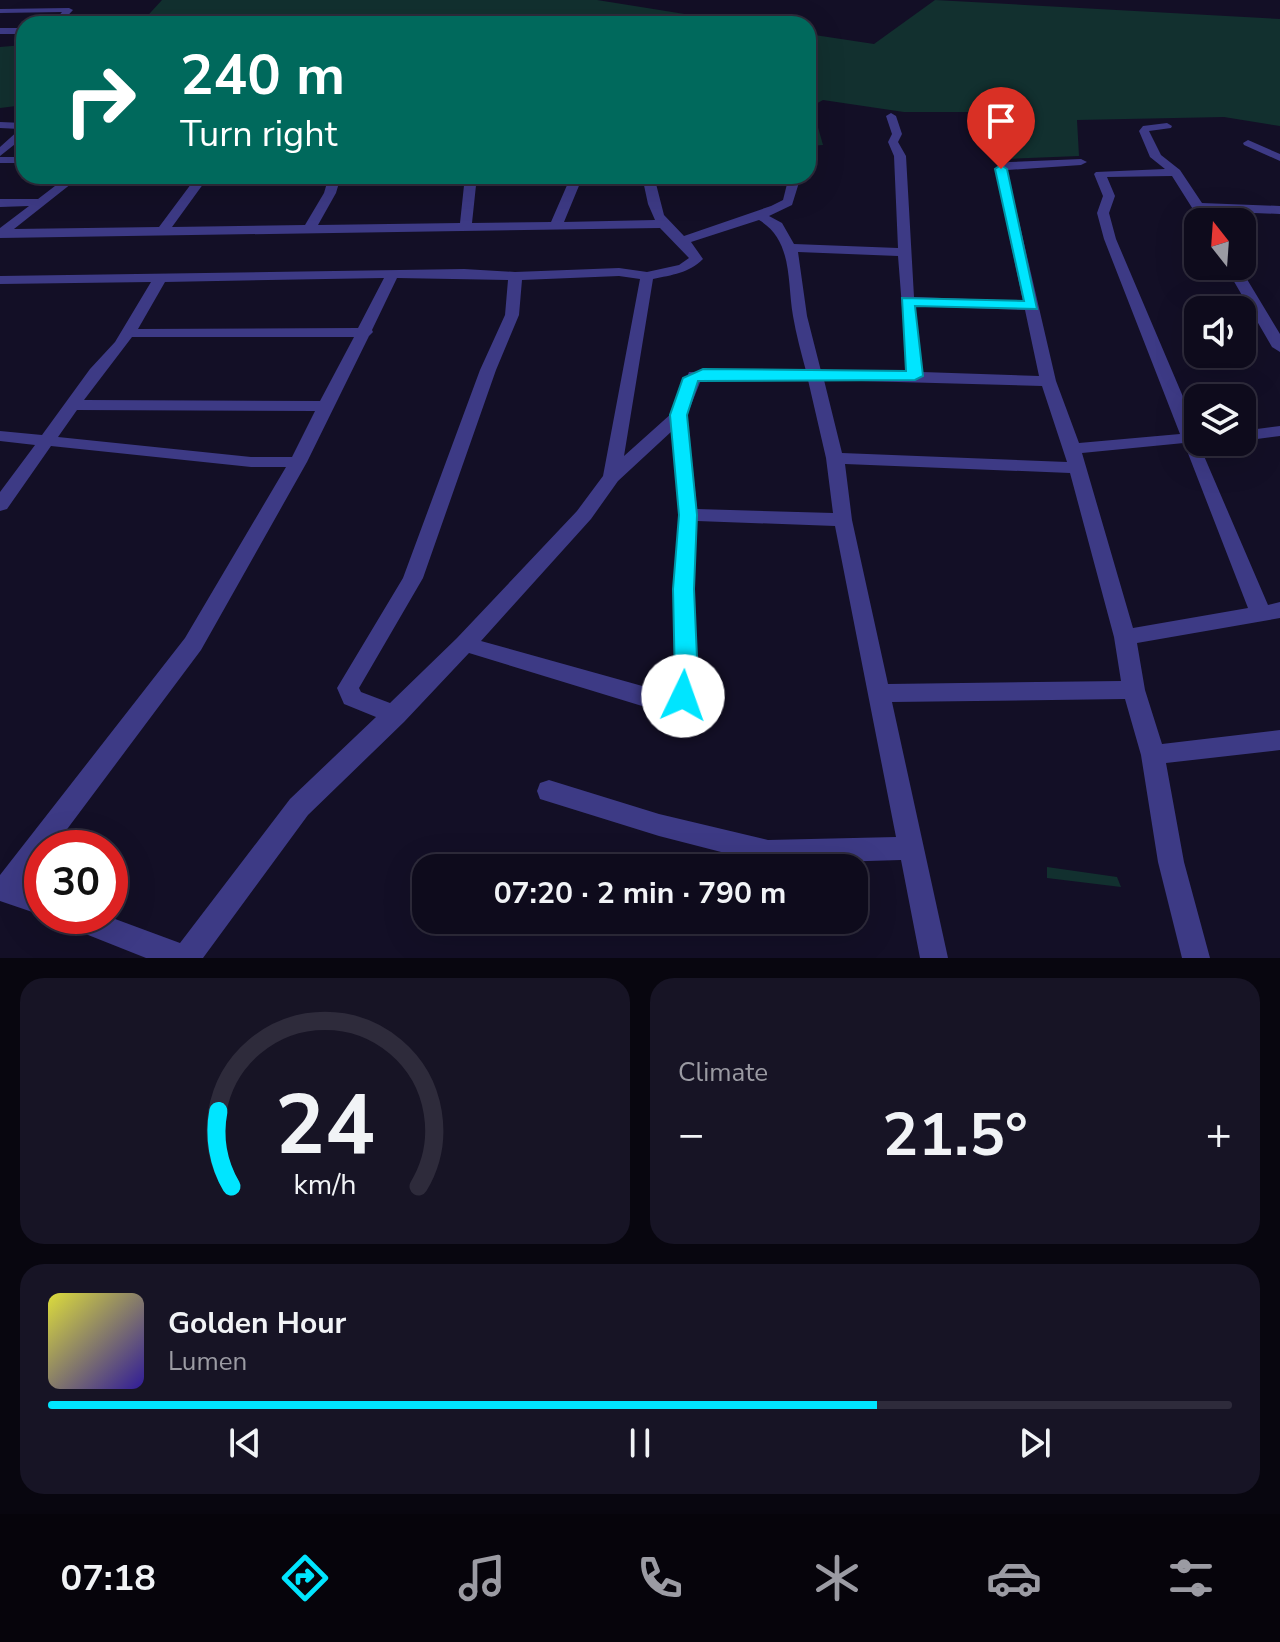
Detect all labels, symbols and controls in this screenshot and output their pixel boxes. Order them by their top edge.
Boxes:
text: 240 m [180,37,345,114]
icon: right [48,48,152,152]
pin [967,87,1035,169]
icon: arrive [979,99,1023,143]
text: Turn right [180,110,337,159]
north arrow [1184,208,1256,280]
map controls [1184,208,1256,456]
button: sound [1184,296,1256,368]
button: layers [1184,384,1256,456]
position arrow [641,654,725,738]
speed limit sign: 30 [24,830,128,934]
text: 07:20 · 2 min · 790 m [494,873,786,914]
text: Climate [678,1055,768,1090]
text: 24 [275,1069,375,1182]
text: 21.5° [882,1094,1028,1176]
text: − [678,1105,704,1165]
text: + [1206,1105,1232,1165]
text: km/h [294,1165,356,1204]
text: Golden Hour [168,1303,346,1344]
text: Lumen [168,1344,247,1379]
icon: previous [223,1421,267,1465]
icon: pause [618,1421,662,1465]
icon: next [1013,1421,1057,1465]
icon: directions [277,1550,333,1606]
icon: music [454,1550,510,1606]
icon: phone [632,1550,688,1606]
icon: climate [809,1550,865,1606]
icon: car [986,1550,1042,1606]
icon: filters [1163,1550,1219,1606]
text: 07:18 [61,1554,156,1603]

